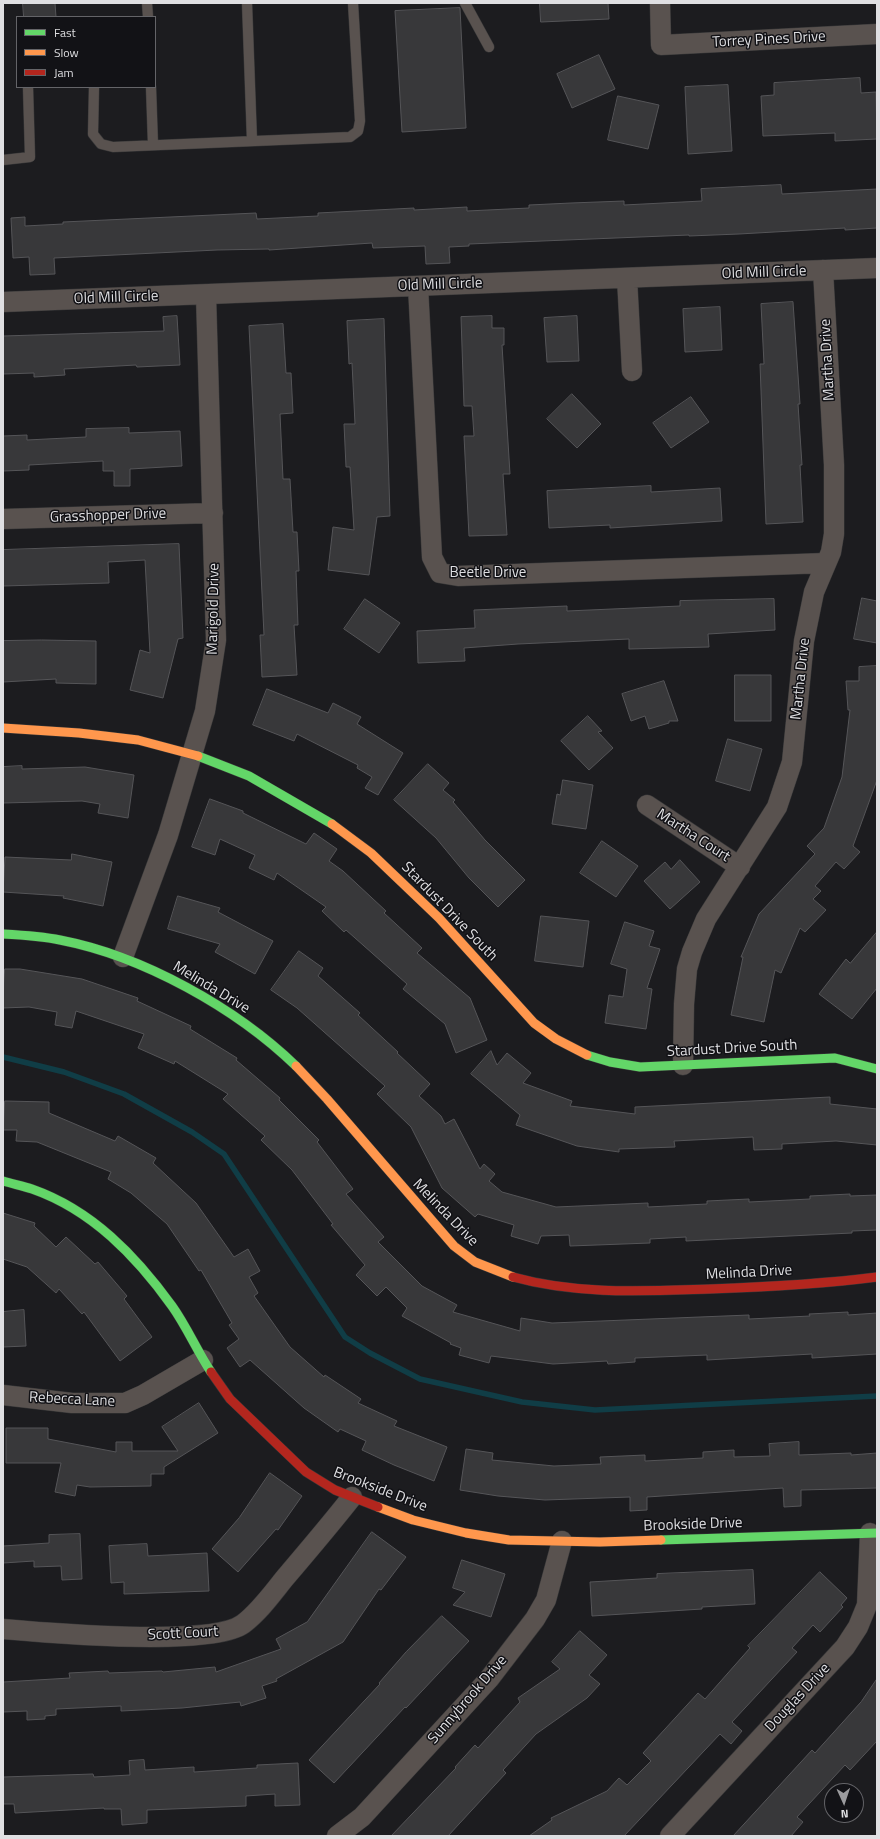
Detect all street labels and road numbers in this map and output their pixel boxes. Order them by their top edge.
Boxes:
street label: Torrey Pines Drive [712,28,826,52]
street label: Old Mill Circle [721,263,807,283]
street label: Old Mill Circle [397,275,483,295]
street label: Old Mill Circle [73,288,159,308]
street label: Martha Drive [817,318,839,402]
street label: Grasshopper Drive [49,505,167,527]
street label: Marigold Drive [204,563,224,655]
street label: Beetle Drive [450,564,526,582]
street label: Martha Drive [788,637,814,721]
street label: Martha Court [653,806,733,866]
street label: Stardust Drive South [397,859,501,965]
street label: Melinda Drive [169,958,253,1018]
street label: Stardust Drive South [666,1037,798,1061]
street label: Melinda Drive [408,1176,482,1250]
street label: Melinda Drive [705,1262,793,1284]
street label: Rebecca Lane [28,1389,116,1411]
street label: Brookside Drive [330,1464,430,1516]
street label: Brookside Drive [643,1514,743,1536]
street label: Scott Court [147,1623,219,1645]
street label: Sunnybrook Drive [425,1652,511,1748]
street label: Douglas Drive [762,1660,834,1736]

